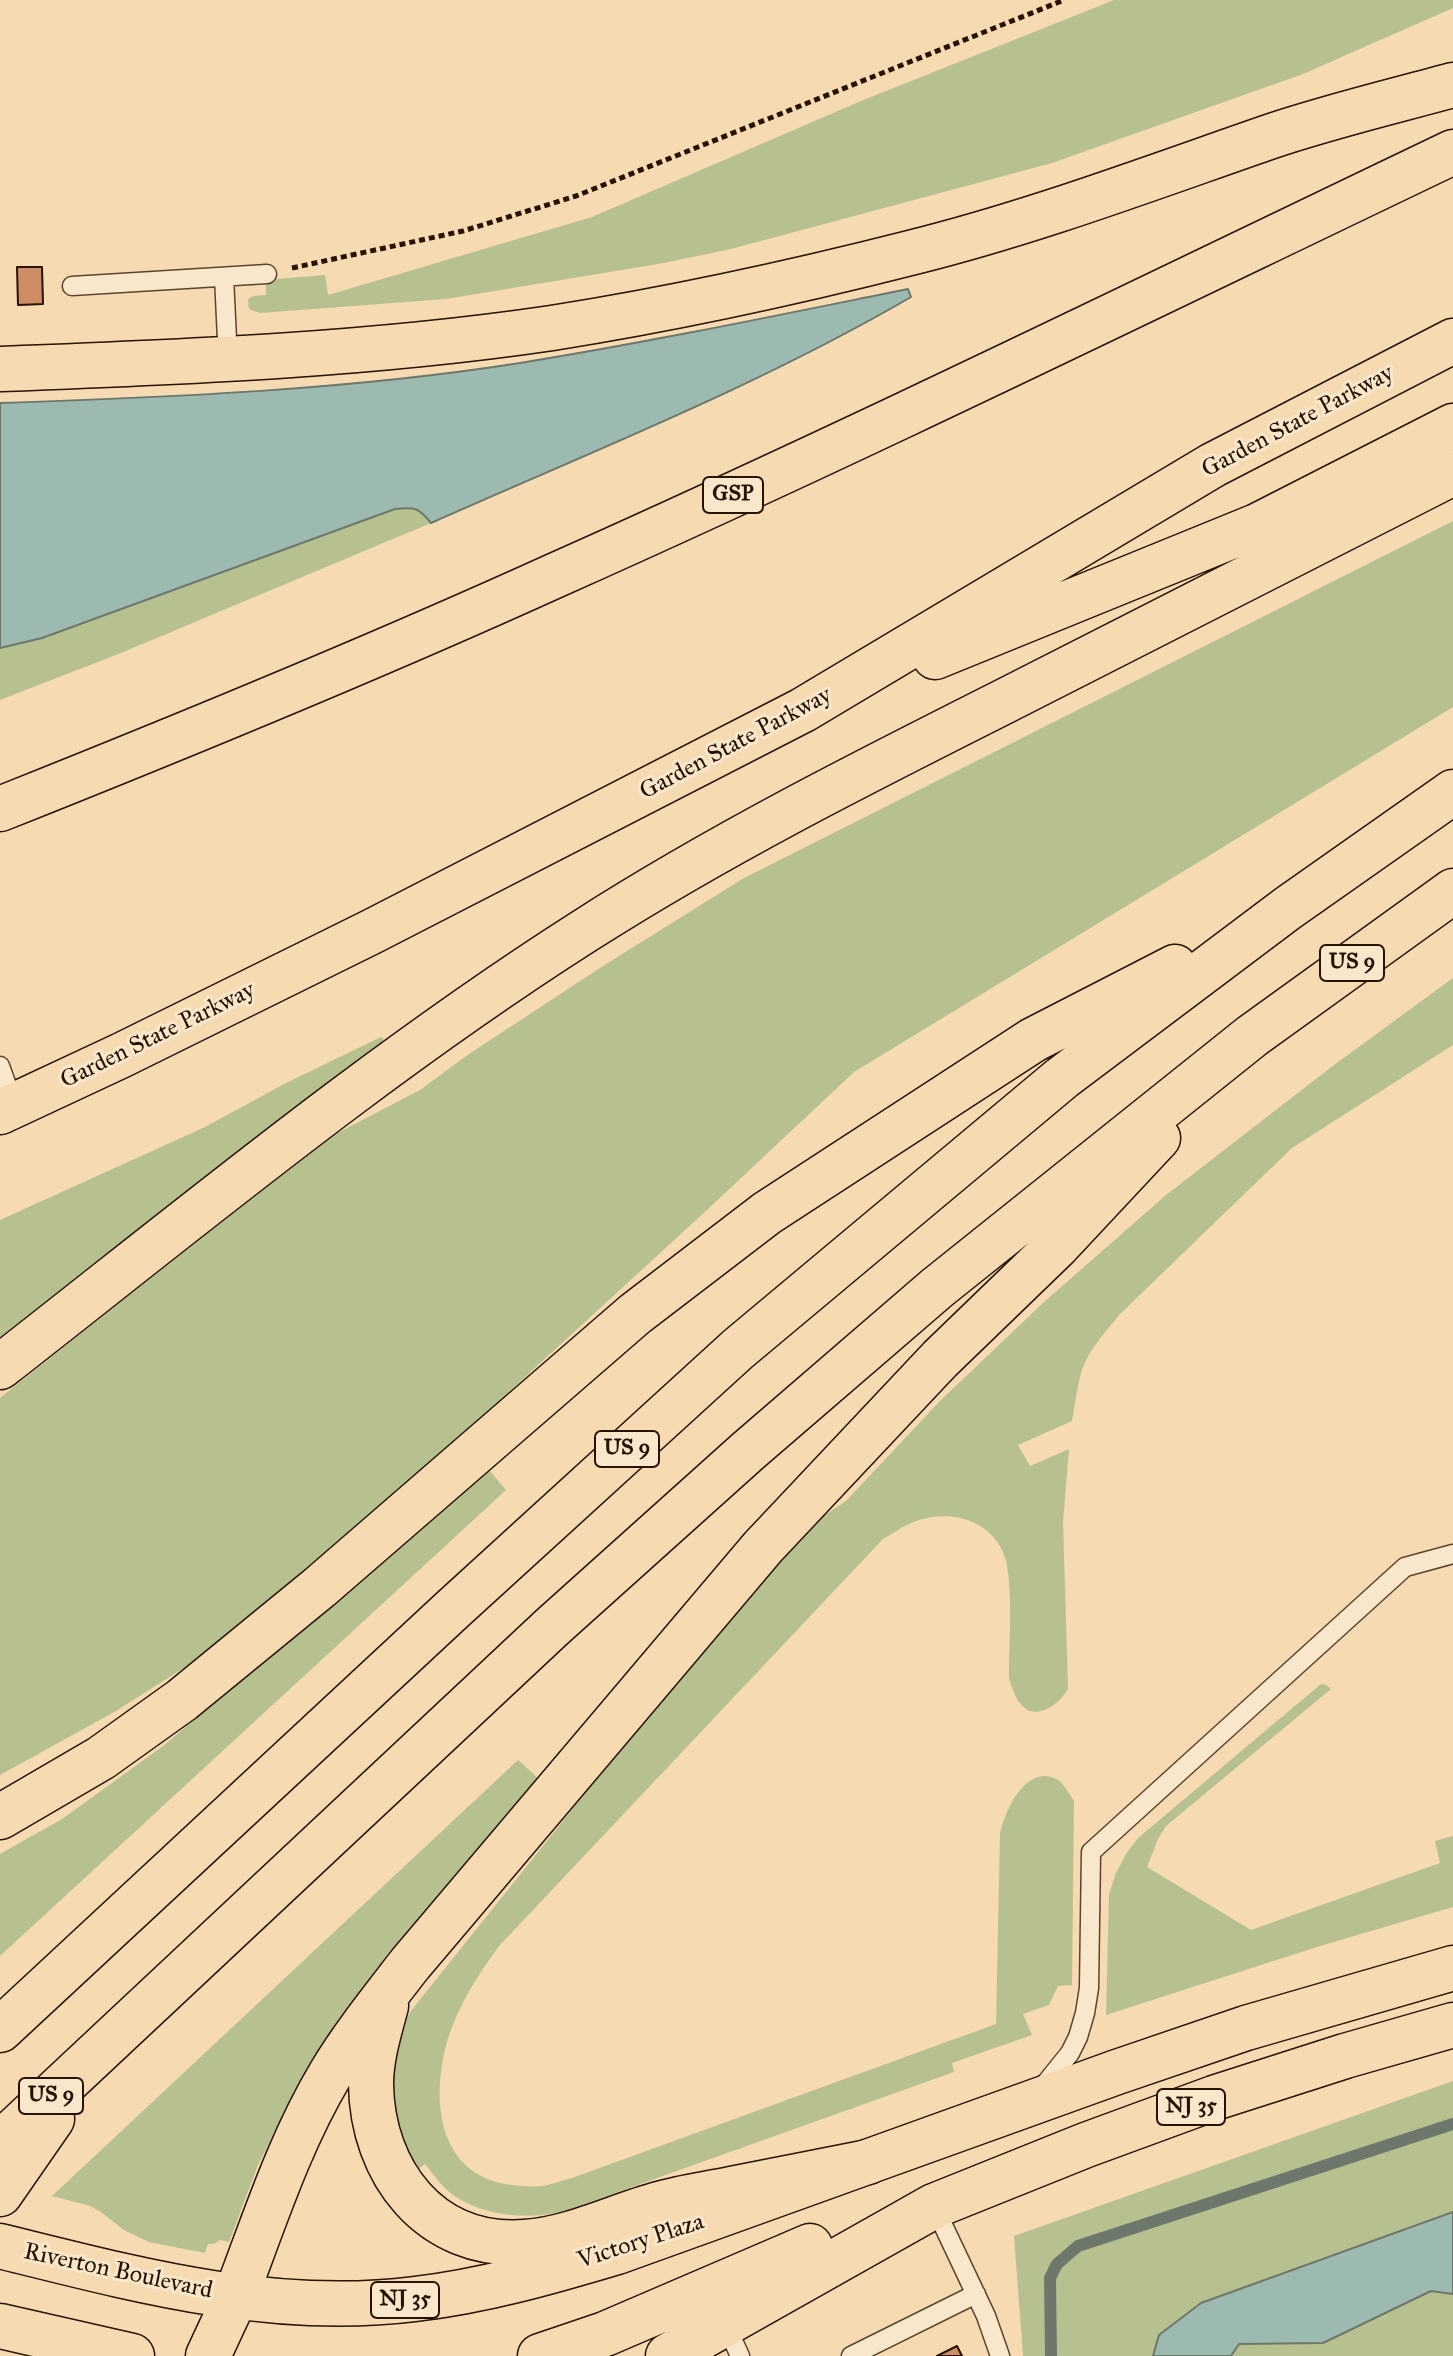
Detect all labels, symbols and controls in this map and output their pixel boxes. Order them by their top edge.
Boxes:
street label: Garden State Parkway [1197,359,1399,485]
road number: GSP [703,477,763,513]
street label: Garden State Parkway [635,681,837,807]
road number: US 9 [1320,945,1384,981]
street label: Garden State Parkway [56,976,260,1096]
road number: US 9 [595,1431,659,1467]
road number: US 9 [19,2078,83,2114]
road number: NJ 35 [1157,2089,1225,2125]
street label: Victory Plaza [574,2208,708,2276]
street label: Riverton Boulevard [21,2238,215,2306]
road number: NJ 35 [371,2282,439,2318]

